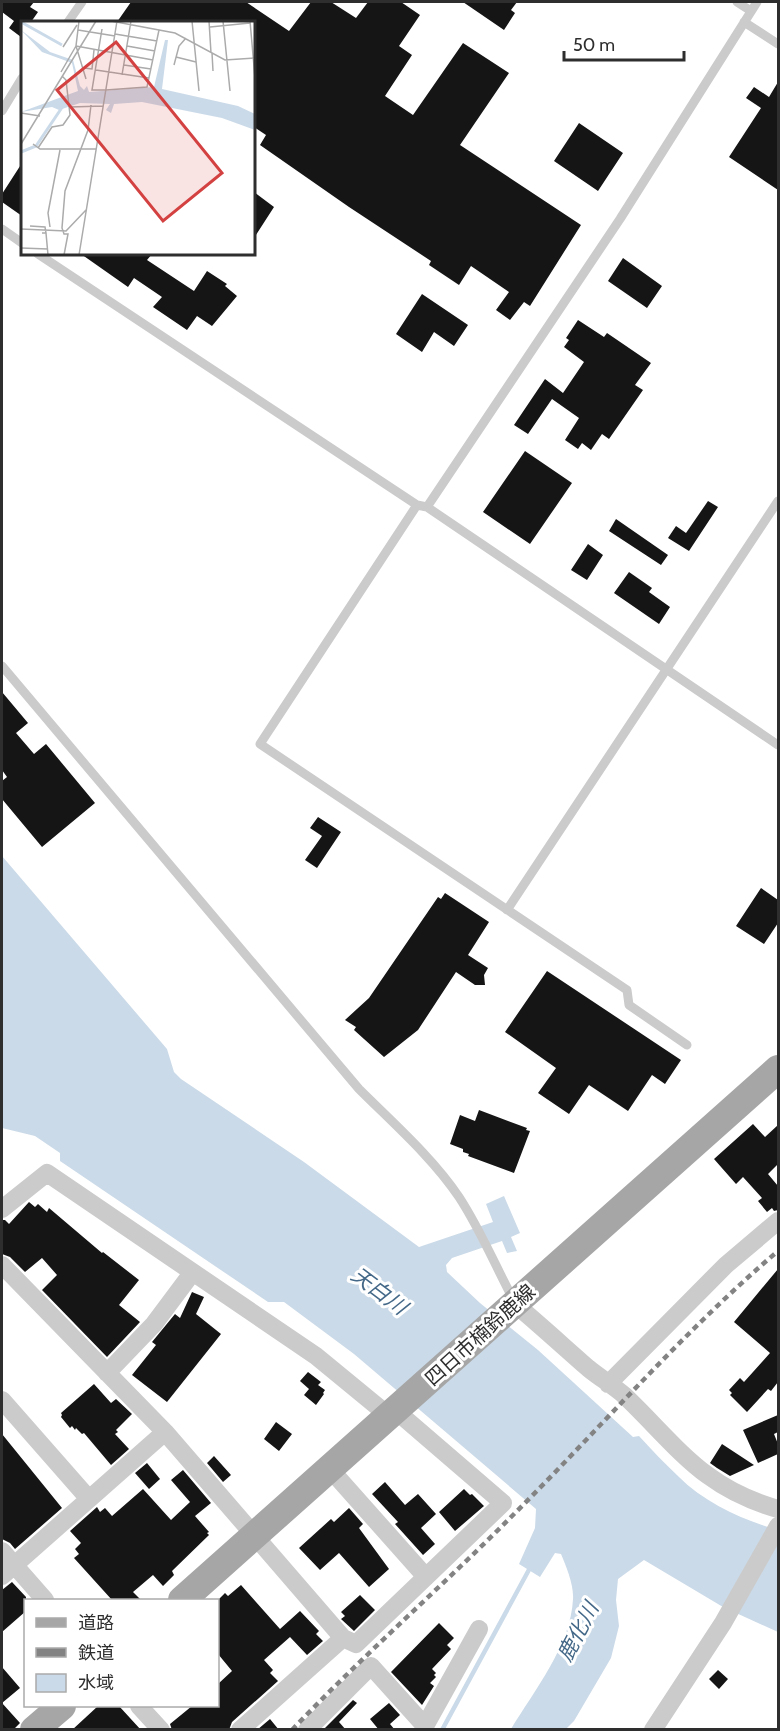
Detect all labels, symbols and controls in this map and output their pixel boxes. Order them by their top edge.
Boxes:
inset map [21,21,255,255]
scale bar [564,24,684,62]
text: 50 m [573,34,615,56]
water label: 天白川 [347,1262,414,1321]
street label: 四日市楠鈴鹿線 [420,1279,540,1391]
water label: 鹿化川 [552,1596,604,1665]
legend [24,1599,219,1707]
text: 道路 [78,1612,114,1634]
text: 鉄道 [78,1642,114,1664]
text: 水域 [78,1672,114,1694]

